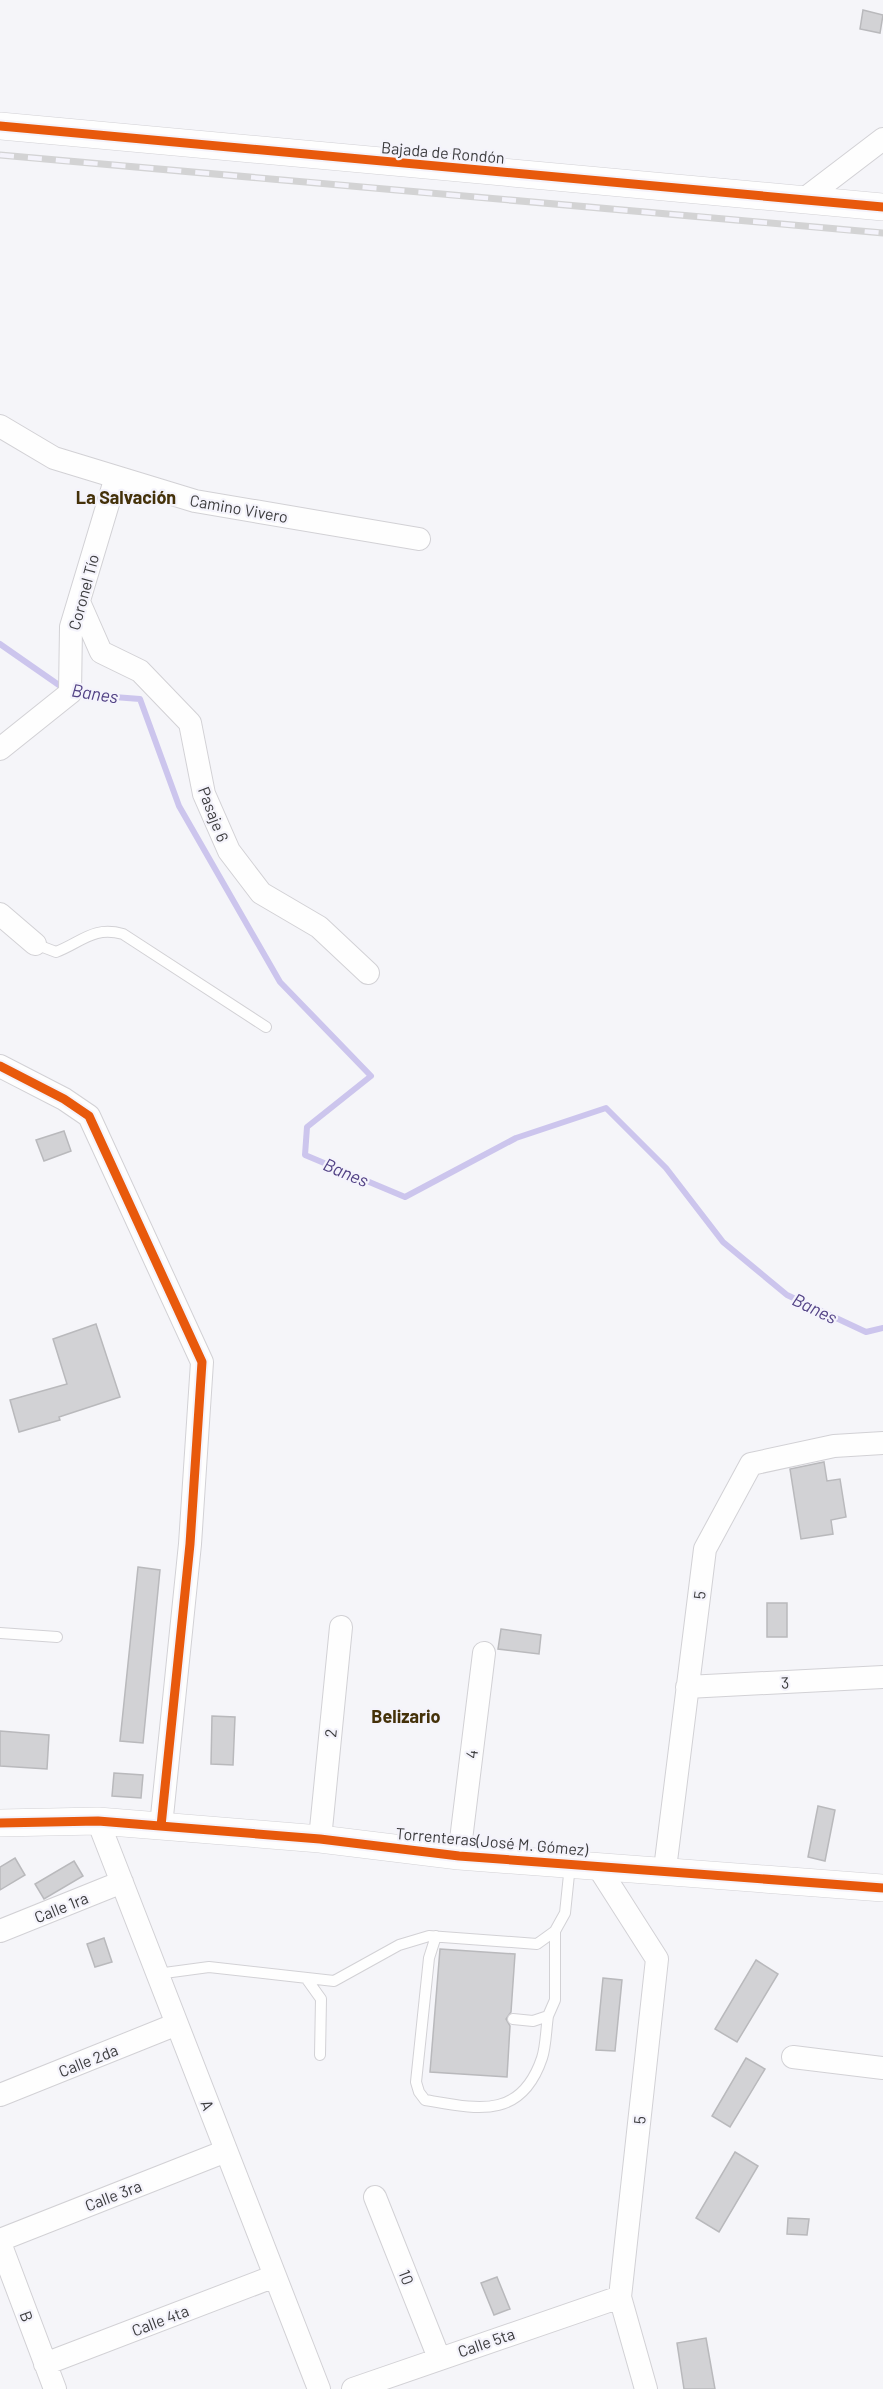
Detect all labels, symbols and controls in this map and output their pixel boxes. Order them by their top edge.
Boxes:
street label: Bajada de Rondón [381,137,505,167]
district label: La Salvación [76,486,176,508]
street label: Camino Vivero [188,490,290,526]
street label: Coronel Tío [64,552,102,632]
water label: Banes [70,678,120,708]
street label: Pasaje 6 [195,784,233,844]
water label: Banes [320,1153,372,1191]
water label: Banes [789,1288,841,1328]
street label: 5 [689,1590,709,1600]
street label: 3 [780,1672,790,1692]
district label: Belizario [371,1705,441,1727]
street label: 2 [320,1728,340,1738]
street label: 4 [461,1748,481,1760]
street label: Torrenteras(José M. Gómez) [395,1823,590,1859]
street label: Calle 1ra [31,1888,91,1926]
street label: Calle 2da [56,2040,120,2080]
street label: A [197,2097,219,2113]
street label: 5 [629,2115,649,2125]
street label: Calle 3ra [82,2176,144,2214]
street label: 10 [396,2267,418,2287]
street label: Calle 4ta [129,2300,191,2340]
street label: B [16,2308,38,2324]
street label: Calle 5ta [455,2323,517,2361]

